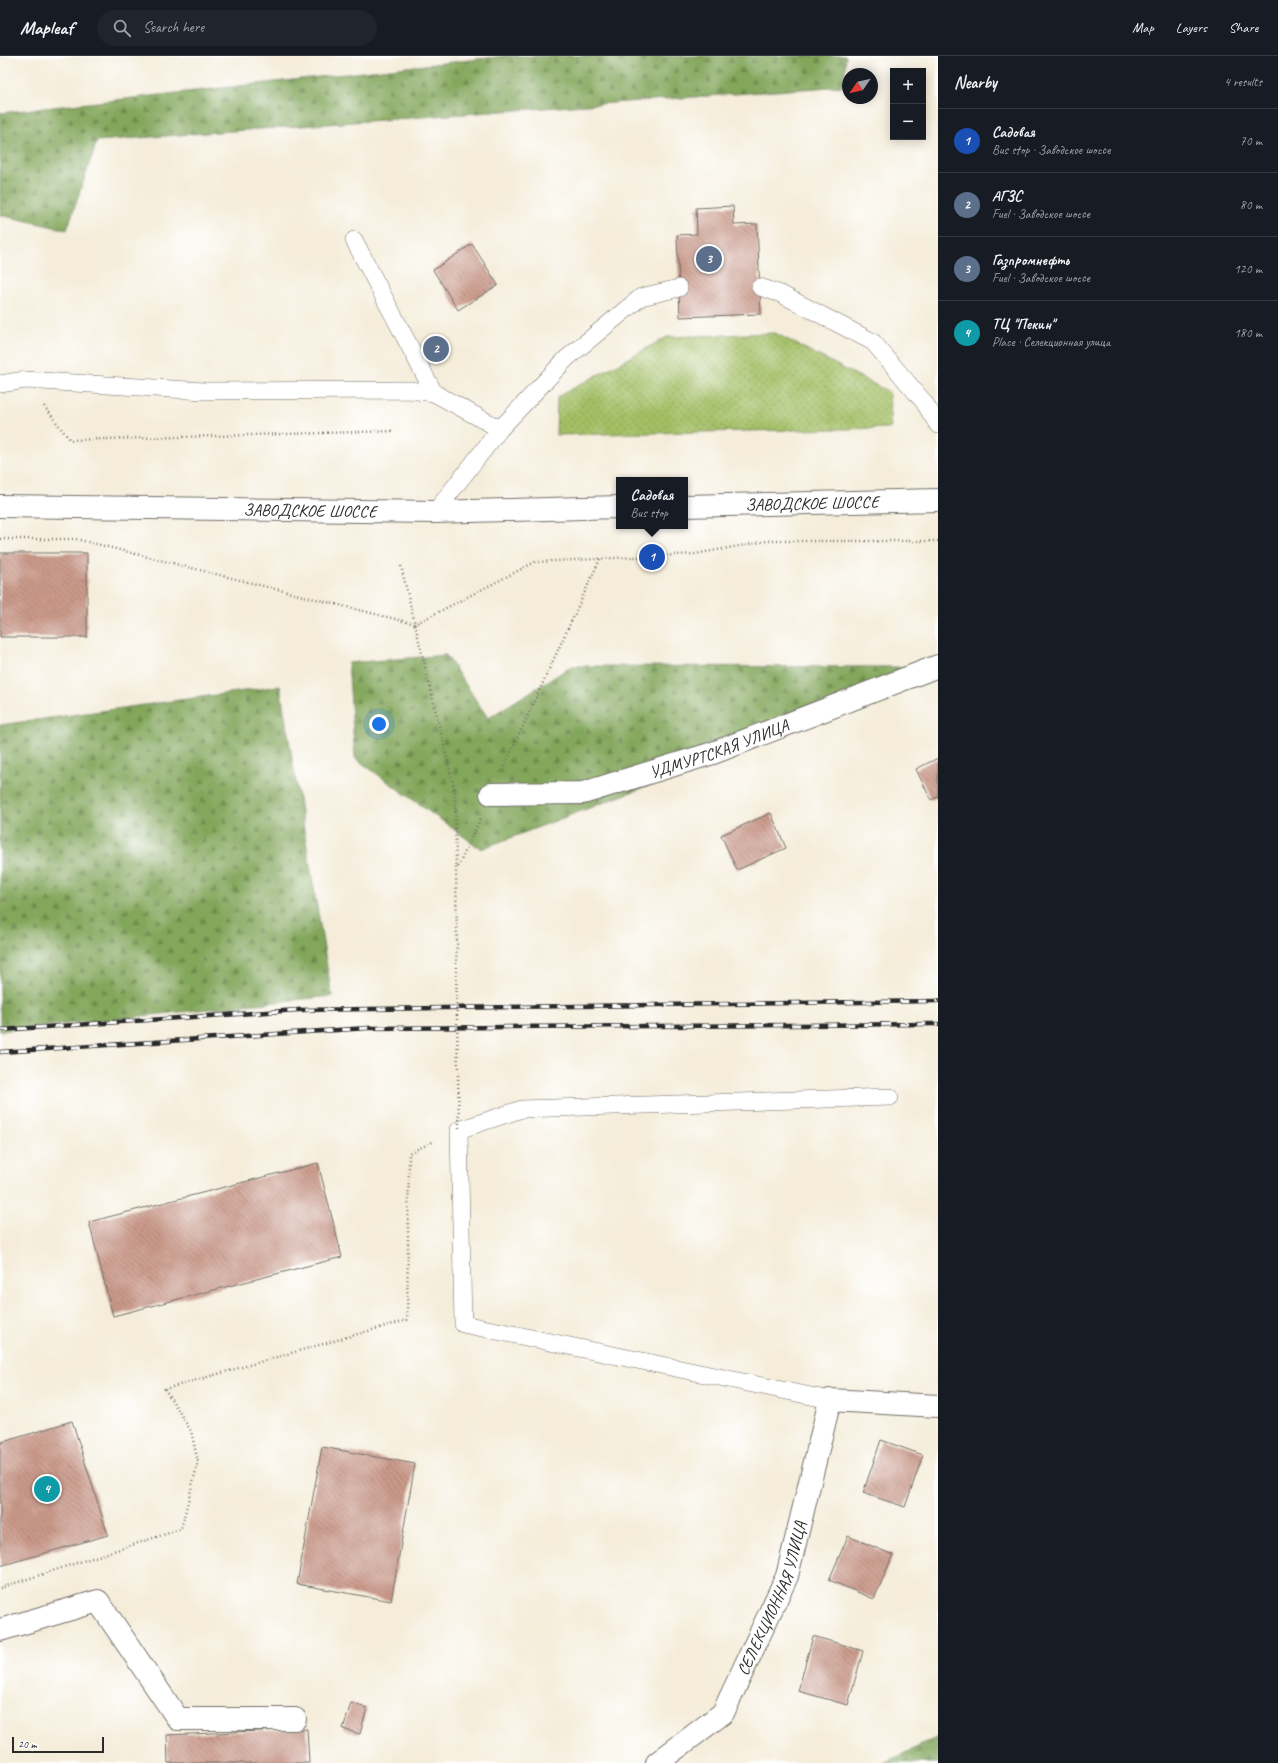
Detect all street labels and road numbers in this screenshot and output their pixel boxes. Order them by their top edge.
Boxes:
street label: ЗАВОДСКОЕ ШОССЕ [745,491,882,516]
street label: ЗАВОДСКОЕ ШОССЕ [243,499,379,522]
street label: УДМУРТСКАЯ УЛИЦА [647,714,793,783]
street label: СЕЛЕКЦИОННАЯ УЛИЦА [732,1519,811,1679]

